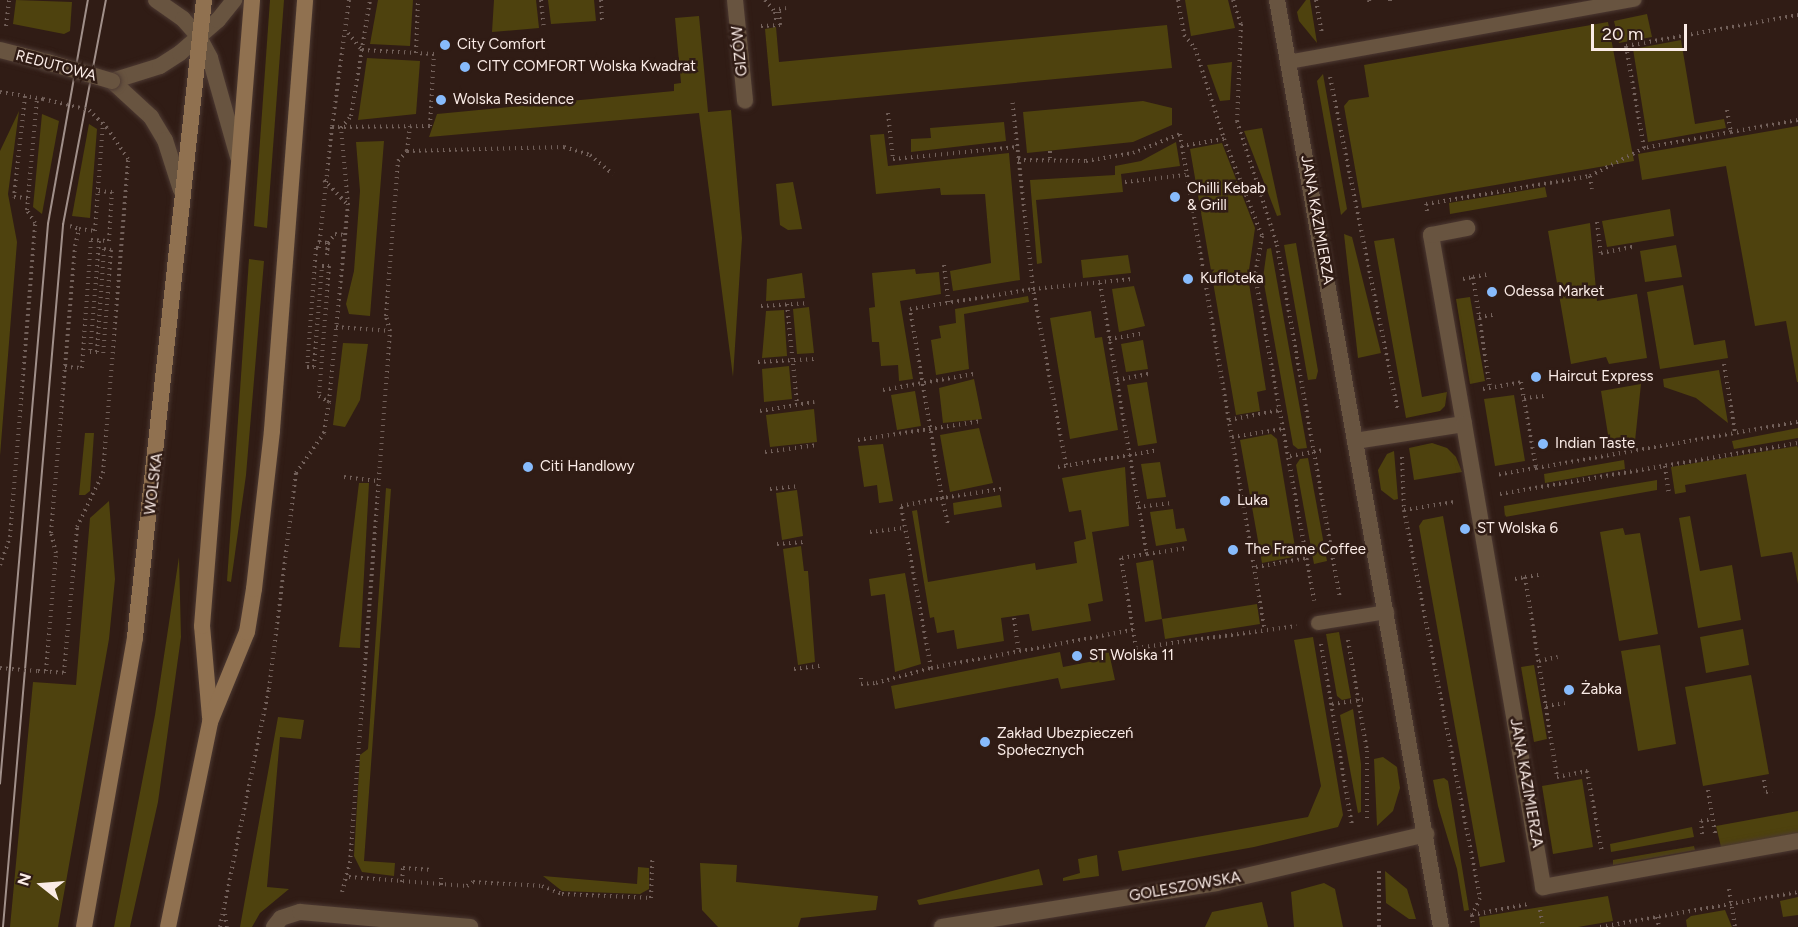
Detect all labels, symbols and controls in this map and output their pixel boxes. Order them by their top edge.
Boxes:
scale bar [1594,12,1690,50]
text: 20 m [1602,23,1643,45]
street label: GIZÓW [728,25,752,77]
place label: City Comfort [457,36,546,54]
marker: City Comfort [438,38,452,52]
street label: REDUTOWA [14,47,98,85]
place label: CITY COMFORT Wolska Kwadrat [477,58,696,76]
marker: CITY COMFORT Wolska Kwadrat [458,60,472,74]
place label: Wolska Residence [453,91,574,109]
marker: Wolska Residence [434,93,448,107]
street label: JANA KAZIMIERZA [1297,154,1337,286]
place label: Chilli Kebab & Grill [1187,179,1266,214]
marker: Chilli Kebab & Grill [1168,190,1182,204]
place label: Kufloteka [1200,270,1264,288]
marker: Kufloteka [1181,272,1195,286]
place label: Odessa Market [1504,283,1604,301]
marker: Odessa Market [1485,285,1499,299]
place label: Haircut Express [1548,368,1653,386]
marker: Haircut Express [1529,370,1543,384]
place label: Indian Taste [1555,435,1635,453]
marker: Indian Taste [1536,437,1550,451]
street label: WOLSKA [141,452,167,516]
place label: Citi Handlowy [540,458,635,476]
marker: Citi Handlowy [521,460,535,474]
place label: Luka [1237,492,1268,510]
marker: Luka [1218,494,1232,508]
place label: ST Wolska 6 [1477,520,1558,538]
marker: ST Wolska 6 [1458,522,1472,536]
place label: The Frame Coffee [1245,541,1366,559]
marker: The Frame Coffee [1226,543,1240,557]
place label: ST Wolska 11 [1089,647,1174,665]
marker: ST Wolska 11 [1070,649,1084,663]
place label: Żabka [1581,681,1622,699]
marker: Żabka [1562,683,1576,697]
street label: JANA KAZIMIERZA [1506,717,1546,849]
place label: Zakład Ubezpieczeń Społecznych [997,724,1133,759]
marker: Zakład Ubezpieczeń Społecznych [978,735,992,749]
north arrow [12,855,72,915]
street label: GOLESZOWSKA [1128,868,1242,906]
text: N [13,871,35,888]

